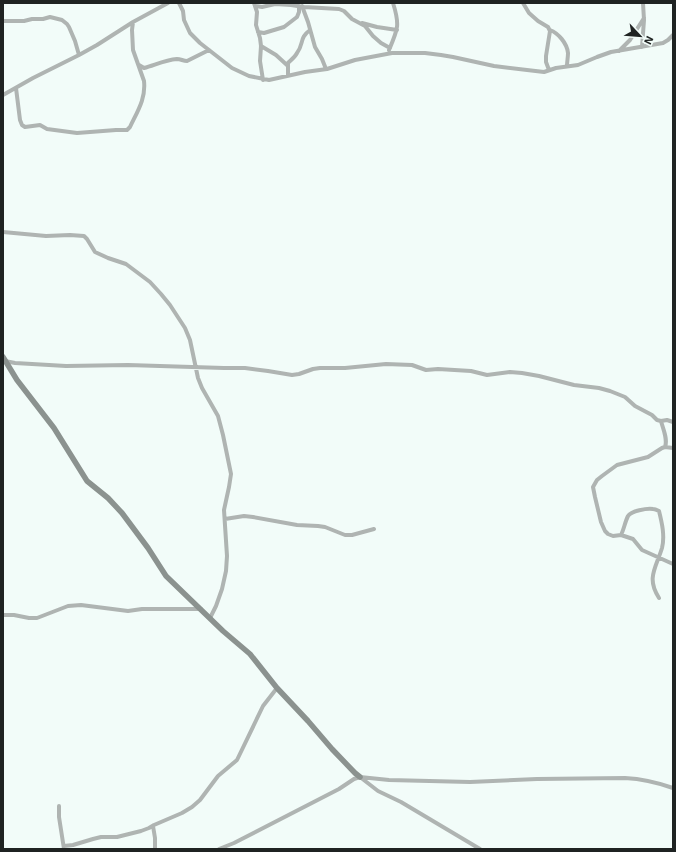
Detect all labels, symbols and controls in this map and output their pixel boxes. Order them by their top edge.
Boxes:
north arrow [620,16,660,56]
text: N [641,34,656,47]

